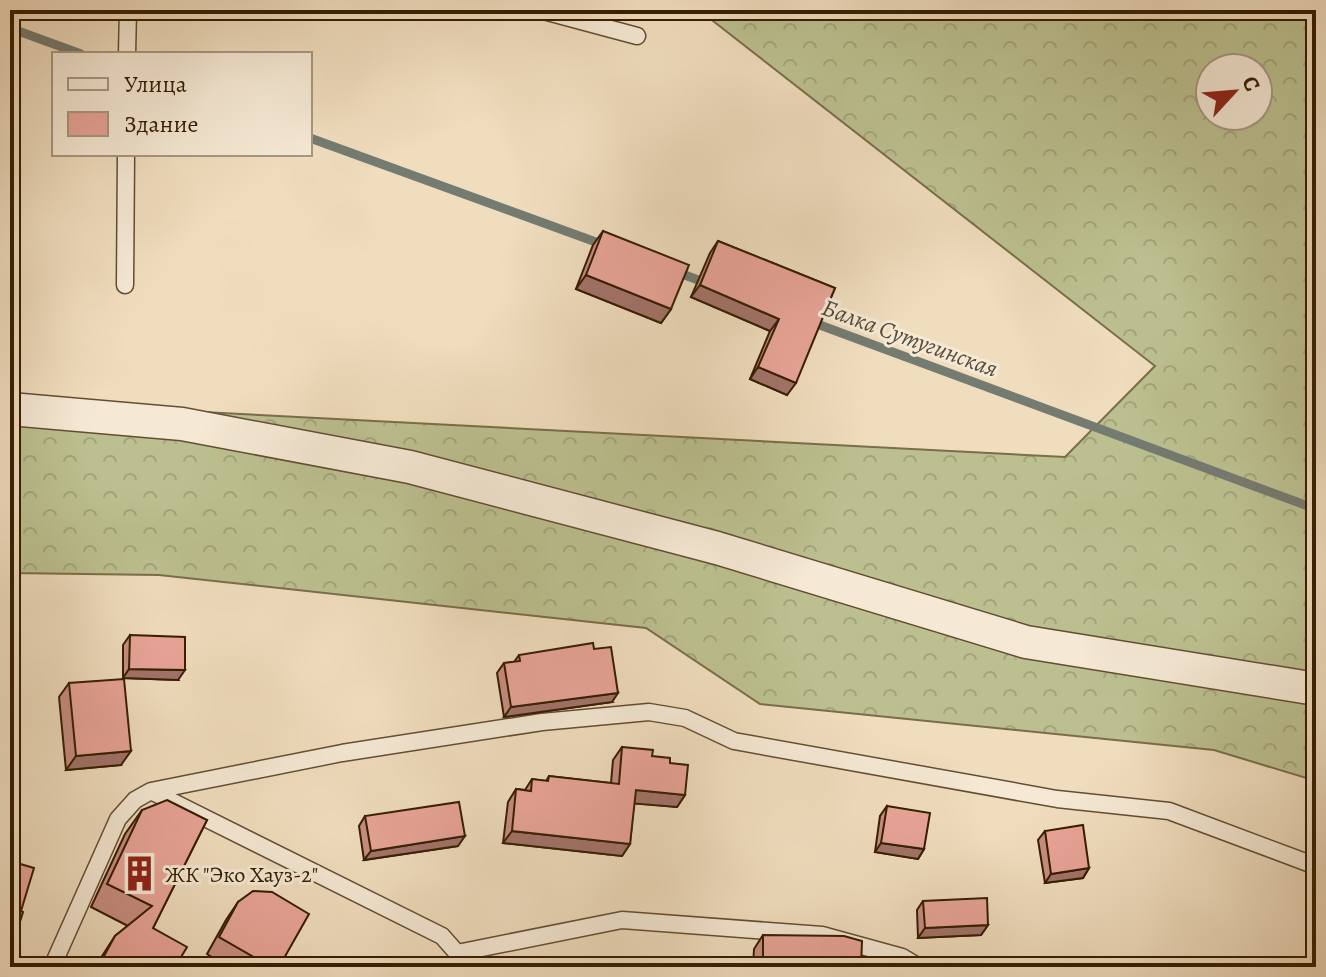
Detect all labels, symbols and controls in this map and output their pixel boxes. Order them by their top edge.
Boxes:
legend [52,52,312,156]
north arrow [1194,52,1274,132]
text: Улица [124,68,187,100]
text: С [1235,71,1268,96]
text: Здание [124,108,199,140]
water label: Балка Сутугинская [818,291,1003,385]
building icon: ЖК "Эко Хауз-2" [120,855,158,893]
place label: ЖК "Эко Хауз-2" [165,860,318,890]

